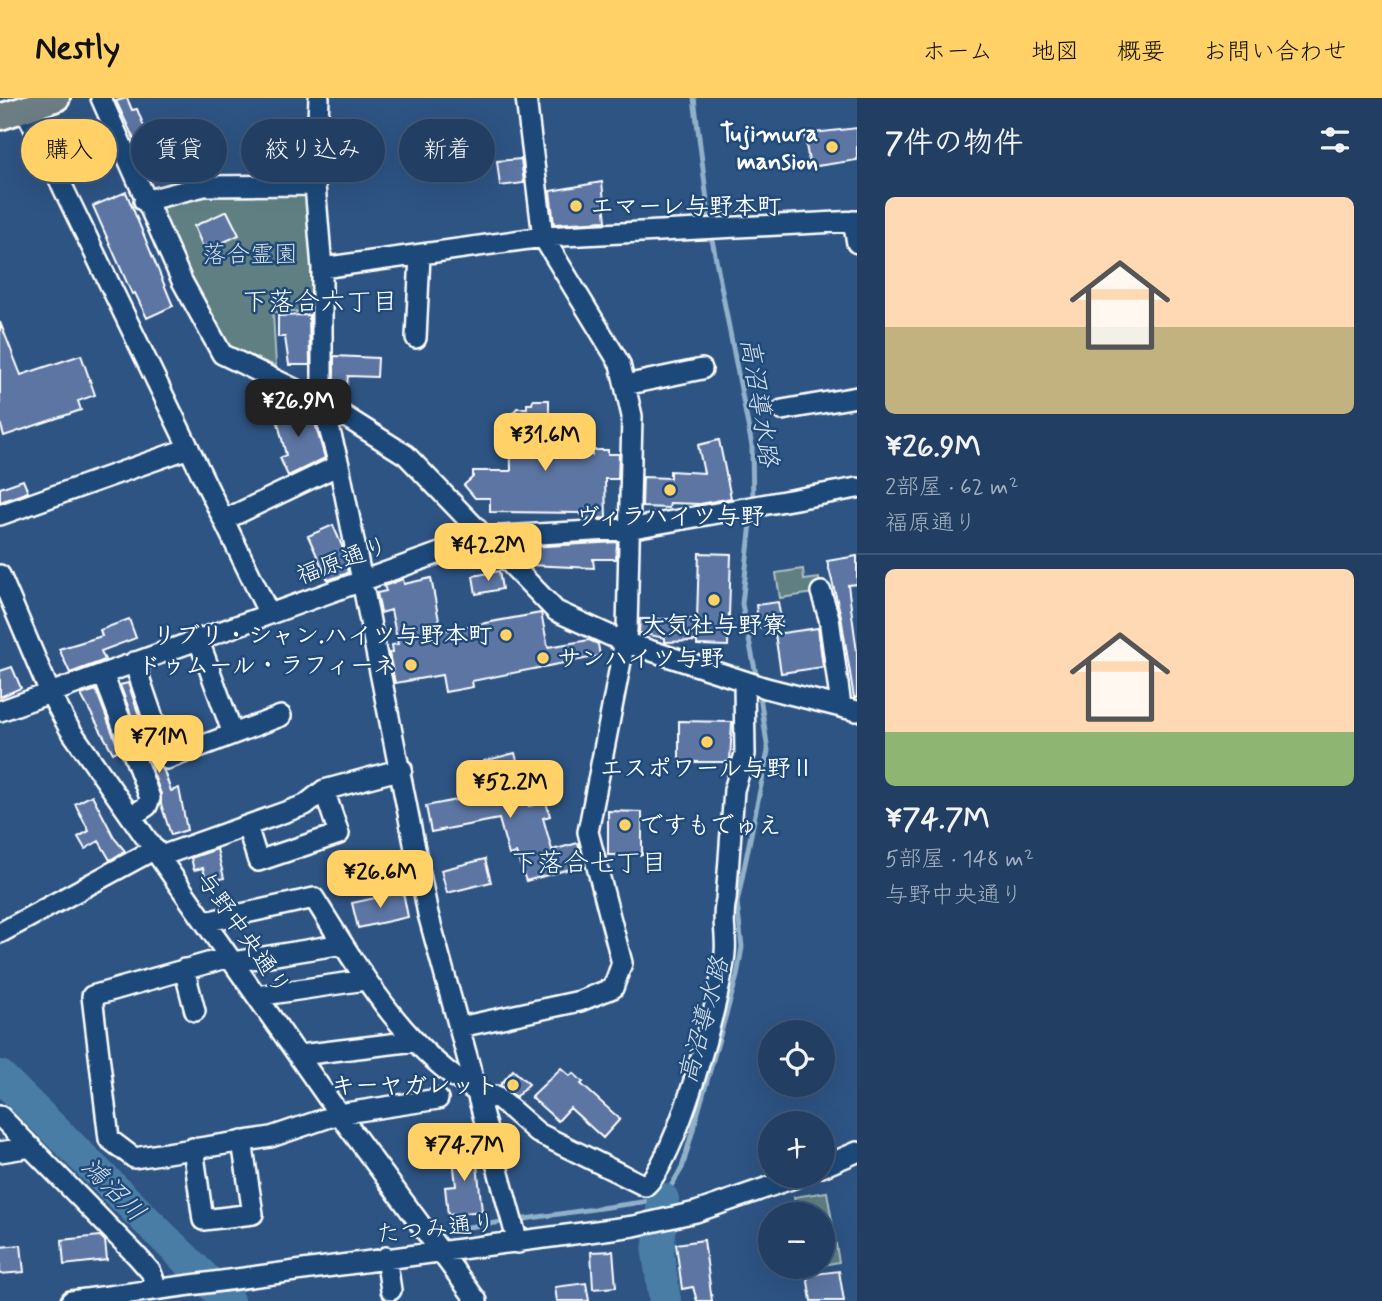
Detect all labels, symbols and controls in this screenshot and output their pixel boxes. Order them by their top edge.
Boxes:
text: Nestly [35,27,120,71]
text: ホーム [922,37,993,68]
text: 地図 [1031,37,1079,68]
text: 概要 [1117,37,1165,68]
text: お問い合わせ [1203,37,1347,68]
chip: 購入 [21,119,117,182]
chip: 賃貸 [131,119,227,182]
chip: 絞り込み [241,119,385,182]
chip: 新着 [399,119,495,182]
place label: Tujimura mansion [720,119,818,178]
icon: filters [1316,121,1354,159]
text: 7件の物件 [885,124,1023,163]
marker: Tujimura mansion [824,139,840,155]
place label: エマーレ与野本町 [590,192,781,223]
marker: エマーレ与野本町 [568,198,584,214]
park label: 落合霊園 [202,240,298,271]
icon: home [1057,242,1183,368]
district label: 下落合六丁目 [242,286,398,320]
water label: 高沼導水路 [731,335,785,471]
pin: ¥26.9M [241,380,355,439]
text: ¥26.9M [261,387,335,417]
pin: ¥31.6M [488,414,602,473]
text: ¥31.6M [510,421,580,451]
text: ¥26.9M [885,428,981,467]
text: 2部屋 · 62 m² [885,473,1019,503]
marker: ヴィラハイツ与野 [662,482,678,498]
place label: ヴィラハイツ与野 [576,502,764,533]
text: 福原通り [885,509,977,539]
pin: ¥42.2M [431,524,545,583]
street label: 福原通り [292,530,393,592]
text: ¥42.2M [450,531,526,561]
marker: 大気社与野寮 [706,592,722,608]
place label: 大気社与野寮 [642,611,786,642]
icon: home [1057,614,1183,740]
place label: リブリ・シャン.ハイツ与野本町 [152,621,492,652]
marker: リブリ・シャン.ハイツ与野本町 [498,627,514,643]
place label: サンハイツ与野 [557,644,724,675]
marker: サンハイツ与野 [535,650,551,666]
place label: ドゥムール・ラフィーネ [137,651,397,682]
marker: ドゥムール・ラフィーネ [403,657,419,673]
pin: ¥71M [118,716,200,775]
text: ¥71M [130,723,188,753]
marker: エスポワール与野Ⅱ [699,734,715,750]
place label: エスポワール与野Ⅱ [599,754,815,785]
pin: ¥52.2M [453,760,567,820]
text: ¥52.2M [472,768,548,798]
text: ¥74.7M [885,800,990,839]
place label: ですもでゅえ [639,811,782,842]
marker: ですもでゅえ [617,817,633,833]
text: 5部屋 · 148 m² [885,845,1034,875]
district label: 下落合七丁目 [511,847,667,881]
pin: ¥26.6M [323,850,437,910]
text: ¥26.6M [343,858,417,888]
street label: 与野中央通り [189,866,297,1002]
text: 与野中央通り [885,881,1023,911]
water label: 高沼導水路 [672,951,739,1088]
map controls [758,1020,835,1279]
button: locate [758,1020,835,1097]
place label: キーヤガレット [331,1071,499,1102]
marker: キーヤガレット [505,1077,521,1093]
button: + [758,1111,835,1188]
pin: ¥74.7M [407,1124,521,1183]
text: ¥74.7M [424,1131,504,1161]
water label: 鴻沼川 [73,1151,152,1230]
button: − [758,1202,835,1279]
street label: たつみ通り [375,1208,497,1251]

